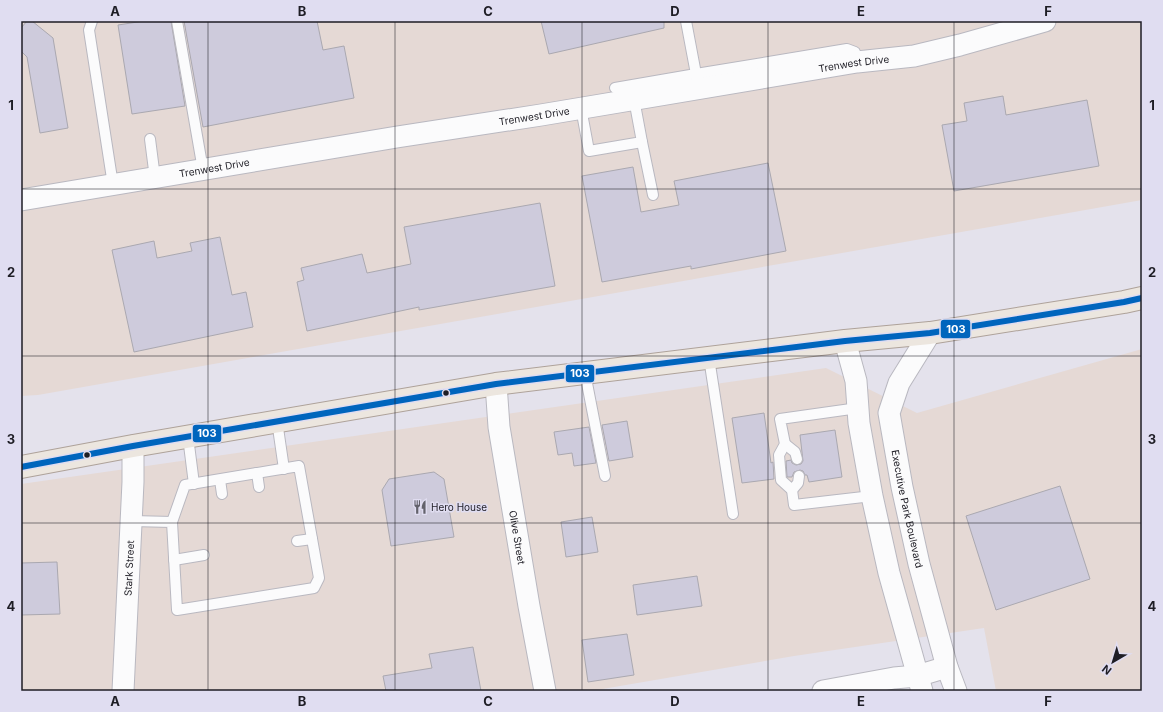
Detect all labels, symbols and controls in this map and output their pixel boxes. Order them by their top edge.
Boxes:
text: A [110,3,120,19]
text: B [298,3,307,19]
text: C [483,3,493,19]
text: D [670,3,680,19]
text: E [857,3,865,19]
text: F [1044,3,1052,19]
street label: Trenwest Drive [818,53,890,74]
text: 1 [8,97,14,113]
text: 1 [1149,97,1155,113]
street label: Trenwest Drive [498,104,571,127]
street label: Trenwest Drive [178,156,251,179]
text: 2 [7,264,15,280]
text: 2 [1148,264,1156,280]
line badge: 103 [940,319,971,339]
text: 103 [946,322,966,336]
line badge: 103 [565,364,595,383]
text: 103 [570,366,590,380]
unlabelled marker [441,388,451,398]
line badge: 103 [192,424,222,443]
text: 103 [197,426,217,440]
text: 3 [7,431,15,447]
text: 3 [1148,431,1156,447]
street label: Executive Park Boulevard [890,449,926,569]
unlabelled marker [82,450,92,460]
restaurant icon: Hero House [412,499,428,515]
place label: Hero House [431,501,487,513]
street label: Olive Street [507,509,528,566]
street label: Stark Street [122,539,136,596]
text: 4 [7,598,16,614]
text: 4 [1148,598,1157,614]
north arrow [1093,642,1133,682]
text: N [1099,662,1114,678]
text: A [110,693,120,709]
text: B [298,693,307,709]
text: C [483,693,493,709]
text: D [670,693,680,709]
text: E [857,693,865,709]
text: F [1044,693,1052,709]

